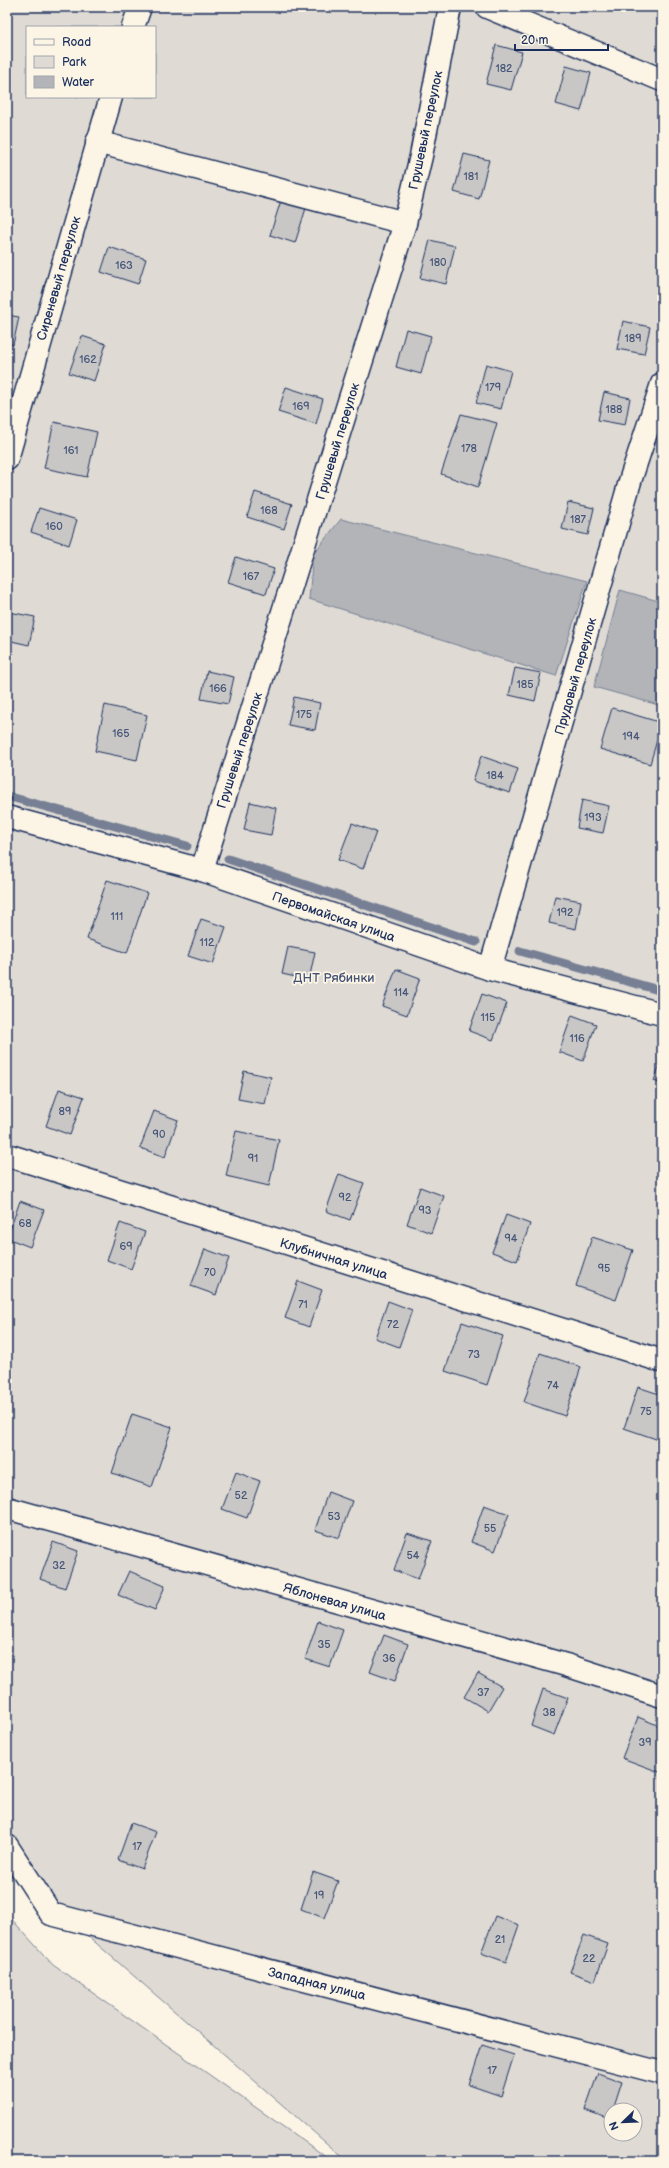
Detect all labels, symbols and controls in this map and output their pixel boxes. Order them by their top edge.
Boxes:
legend [26,26,156,98]
scale bar [515,26,608,52]
text: 20 m [521,33,548,48]
text: Road [62,35,91,50]
text: Park [62,55,86,70]
house number: 182 [495,62,513,75]
street label: Грушевый переулок [406,69,446,191]
text: Water [62,75,94,90]
house number: 181 [464,170,478,183]
street label: Сиреневый переулок [34,214,84,342]
house number: 180 [429,256,447,269]
house number: 163 [115,259,133,272]
house number: 189 [624,332,642,345]
house number: 162 [79,353,97,366]
street label: Грушевый переулок [313,381,363,502]
house number: 179 [485,381,501,394]
house number: 169 [292,400,310,413]
house number: 188 [605,403,623,416]
house number: 178 [461,442,477,455]
house number: 161 [63,444,79,457]
house number: 168 [260,504,278,517]
house number: 187 [570,513,587,526]
house number: 160 [45,520,63,533]
house number: 167 [243,570,260,583]
street label: Прудовый переулок [552,616,600,737]
house number: 185 [517,678,533,691]
house number: 166 [209,682,227,695]
street label: Грушевый переулок [214,690,266,810]
house number: 175 [296,708,312,721]
house number: 165 [112,727,130,740]
house number: 194 [622,730,640,743]
house number: 184 [486,769,504,782]
house number: 193 [584,811,602,824]
street label: Первомайская улица [270,888,398,946]
house number: 192 [556,906,574,919]
house number: 111 [111,910,123,923]
house number: 112 [199,936,215,949]
park label: ДНТ Рябинки [293,970,375,986]
house number: 114 [393,986,409,999]
house number: 115 [481,1011,495,1024]
house number: 116 [569,1032,585,1045]
house number: 89 [59,1105,71,1118]
house number: 90 [153,1128,166,1141]
house number: 91 [248,1152,258,1165]
house number: 92 [339,1191,352,1204]
house number: 93 [418,1204,432,1217]
house number: 68 [18,1217,32,1230]
house number: 94 [504,1232,518,1245]
street label: Клубничная улица [278,1235,390,1283]
house number: 69 [119,1240,133,1253]
house number: 95 [598,1262,610,1275]
house number: 70 [204,1266,216,1279]
house number: 71 [298,1298,308,1311]
house number: 72 [387,1318,399,1331]
house number: 73 [468,1348,480,1361]
house number: 74 [547,1379,559,1392]
house number: 75 [640,1405,652,1418]
house number: 52 [235,1489,248,1502]
house number: 53 [327,1510,341,1523]
house number: 55 [484,1522,496,1535]
house number: 54 [406,1549,420,1562]
house number: 32 [52,1559,66,1572]
street label: Яблоневая улица [281,1580,388,1624]
house number: 35 [317,1638,331,1651]
house number: 36 [382,1652,396,1665]
house number: 37 [477,1686,490,1699]
house number: 38 [542,1706,556,1719]
house number: 39 [638,1736,652,1749]
house number: 17 [132,1840,142,1853]
house number: 19 [314,1889,324,1902]
house number: 21 [495,1933,505,1946]
house number: 22 [583,1952,596,1965]
street label: Западная улица [266,1964,368,2004]
house number: 17 [487,2064,497,2077]
north arrow [603,2102,643,2142]
text: N [607,2119,622,2132]

